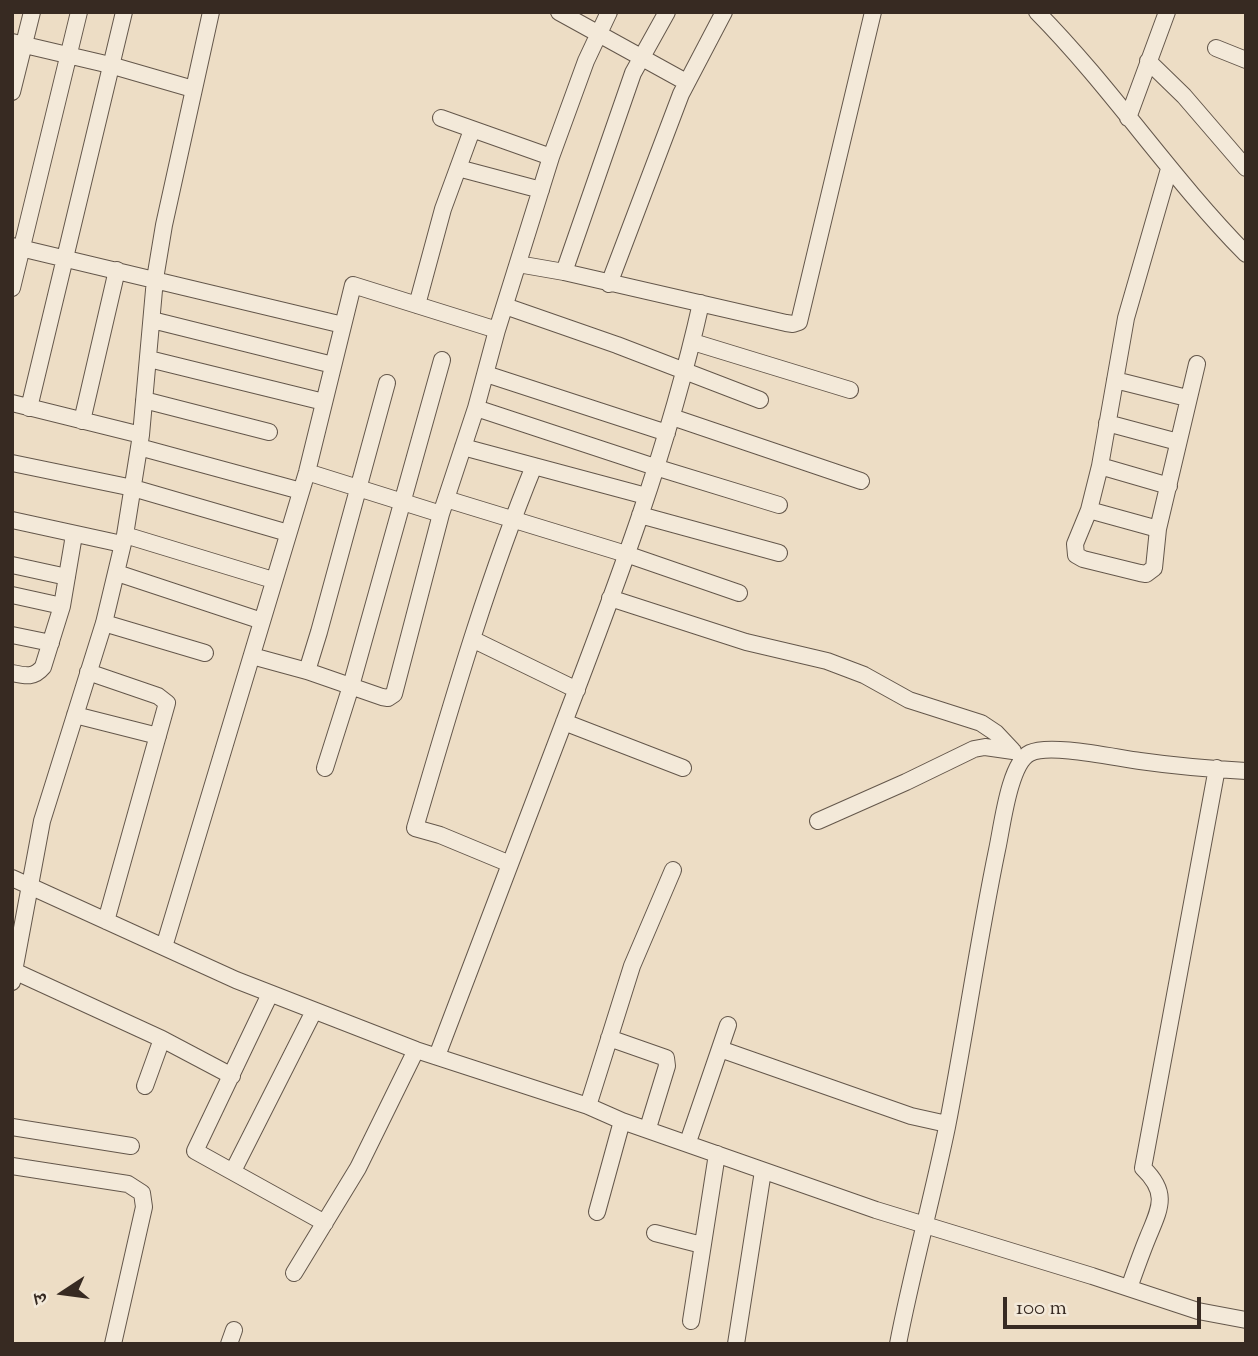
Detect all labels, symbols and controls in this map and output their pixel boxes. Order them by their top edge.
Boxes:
north arrow [28,1258,98,1328]
scale bar [1006,1282,1204,1326]
text: उ [28,1290,56,1306]
text: 100 m [1016,1294,1067,1324]

